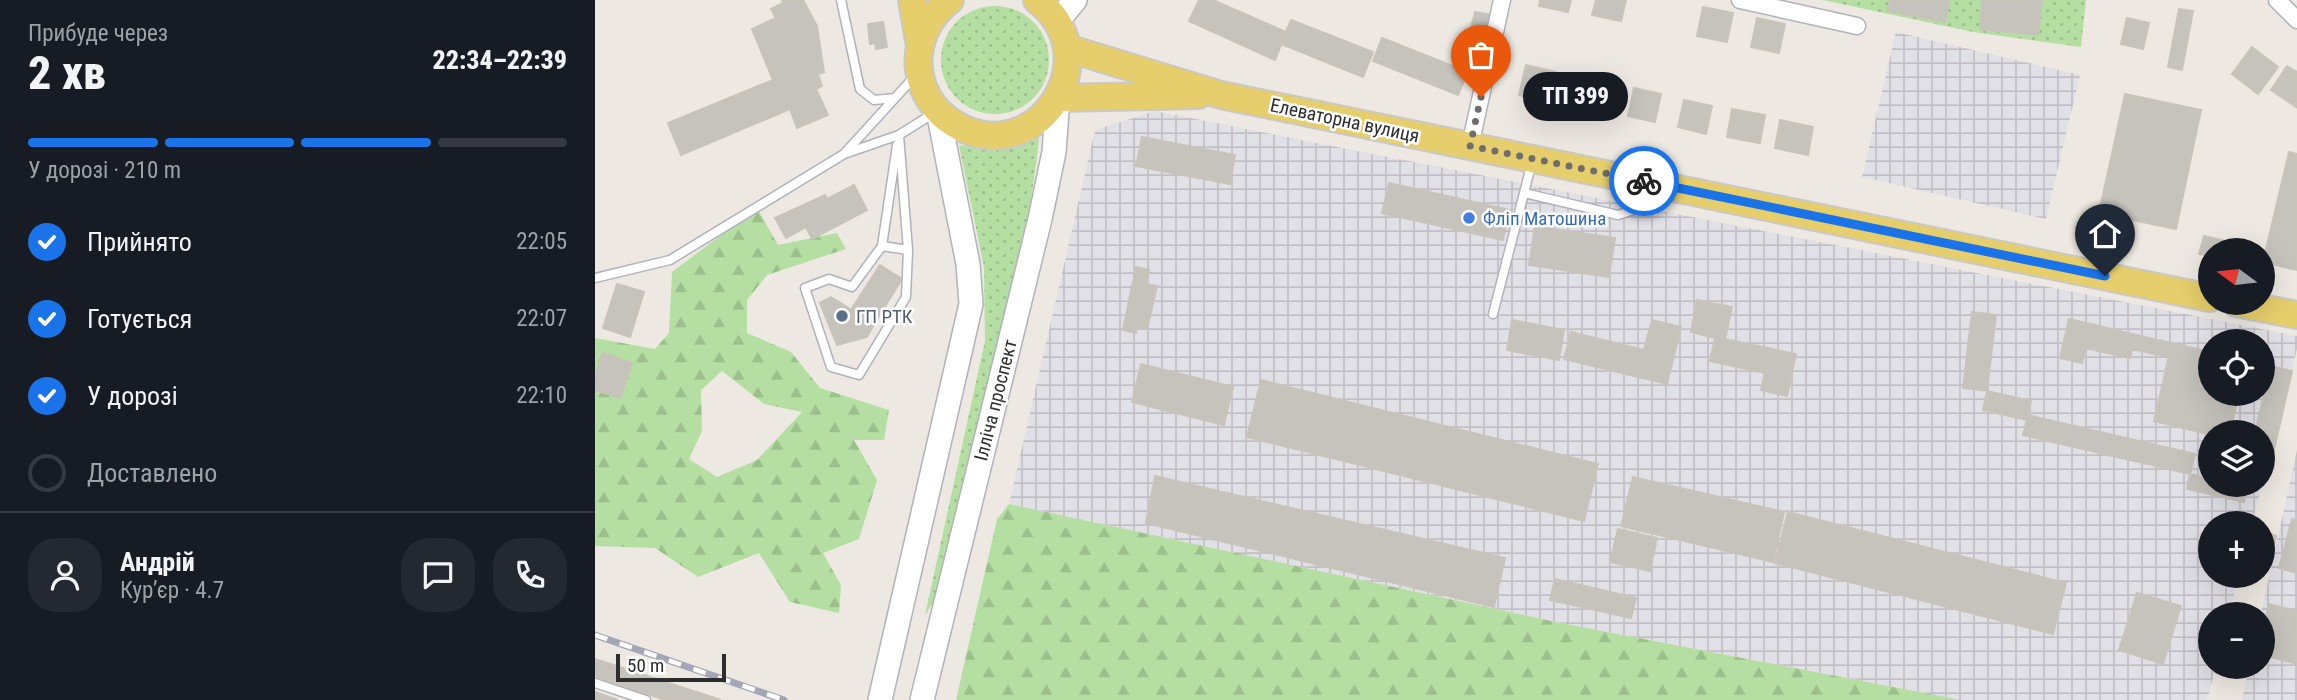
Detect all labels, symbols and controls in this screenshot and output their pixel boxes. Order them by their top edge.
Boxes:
text: Прибуде через [28,20,168,47]
pin [1451,25,1511,97]
icon: bag [1462,36,1500,74]
text: 22:34–22:39 [433,45,567,75]
text: 2 хв [28,46,106,100]
callout: ТП 399 [1523,72,1628,122]
text: ТП 399 [1542,83,1609,110]
street label: Елеваторна вулиця [1268,93,1422,148]
courier [1609,146,1679,216]
text: У дорозі · 210 m [28,157,181,184]
icon: bike [1625,162,1663,200]
pin [2075,204,2135,276]
place label: Фліп Матошина [1483,207,1606,230]
marker: Фліп Матошина [1461,210,1477,226]
icon: home [2086,215,2124,253]
icon: check [28,223,66,261]
text: Прийнято [87,227,192,257]
text: 22:05 [516,228,567,255]
north arrow [2198,238,2275,315]
map controls [2198,238,2275,679]
icon: check [28,300,66,338]
text: Готується [87,304,192,334]
text: 22:07 [516,305,567,332]
place label: ГП РТК [856,305,913,328]
marker: ГП РТК [834,308,850,324]
button: locate [2198,329,2275,406]
street label: Ілліча проспект [969,337,1022,463]
icon: check [28,377,66,415]
text: У дорозі [87,381,178,411]
text: 22:10 [516,382,567,409]
button: layers [2198,420,2275,497]
text: Доставлено [87,458,217,488]
button: + [2198,511,2275,588]
button: person [28,538,102,612]
button: chat [401,538,475,612]
button: phone [493,538,567,612]
text: Андрій [120,547,195,577]
text: Кур’єр · 4.7 [120,577,224,604]
button: − [2198,602,2275,679]
scale bar [616,651,726,683]
text: 50 m [627,654,664,677]

